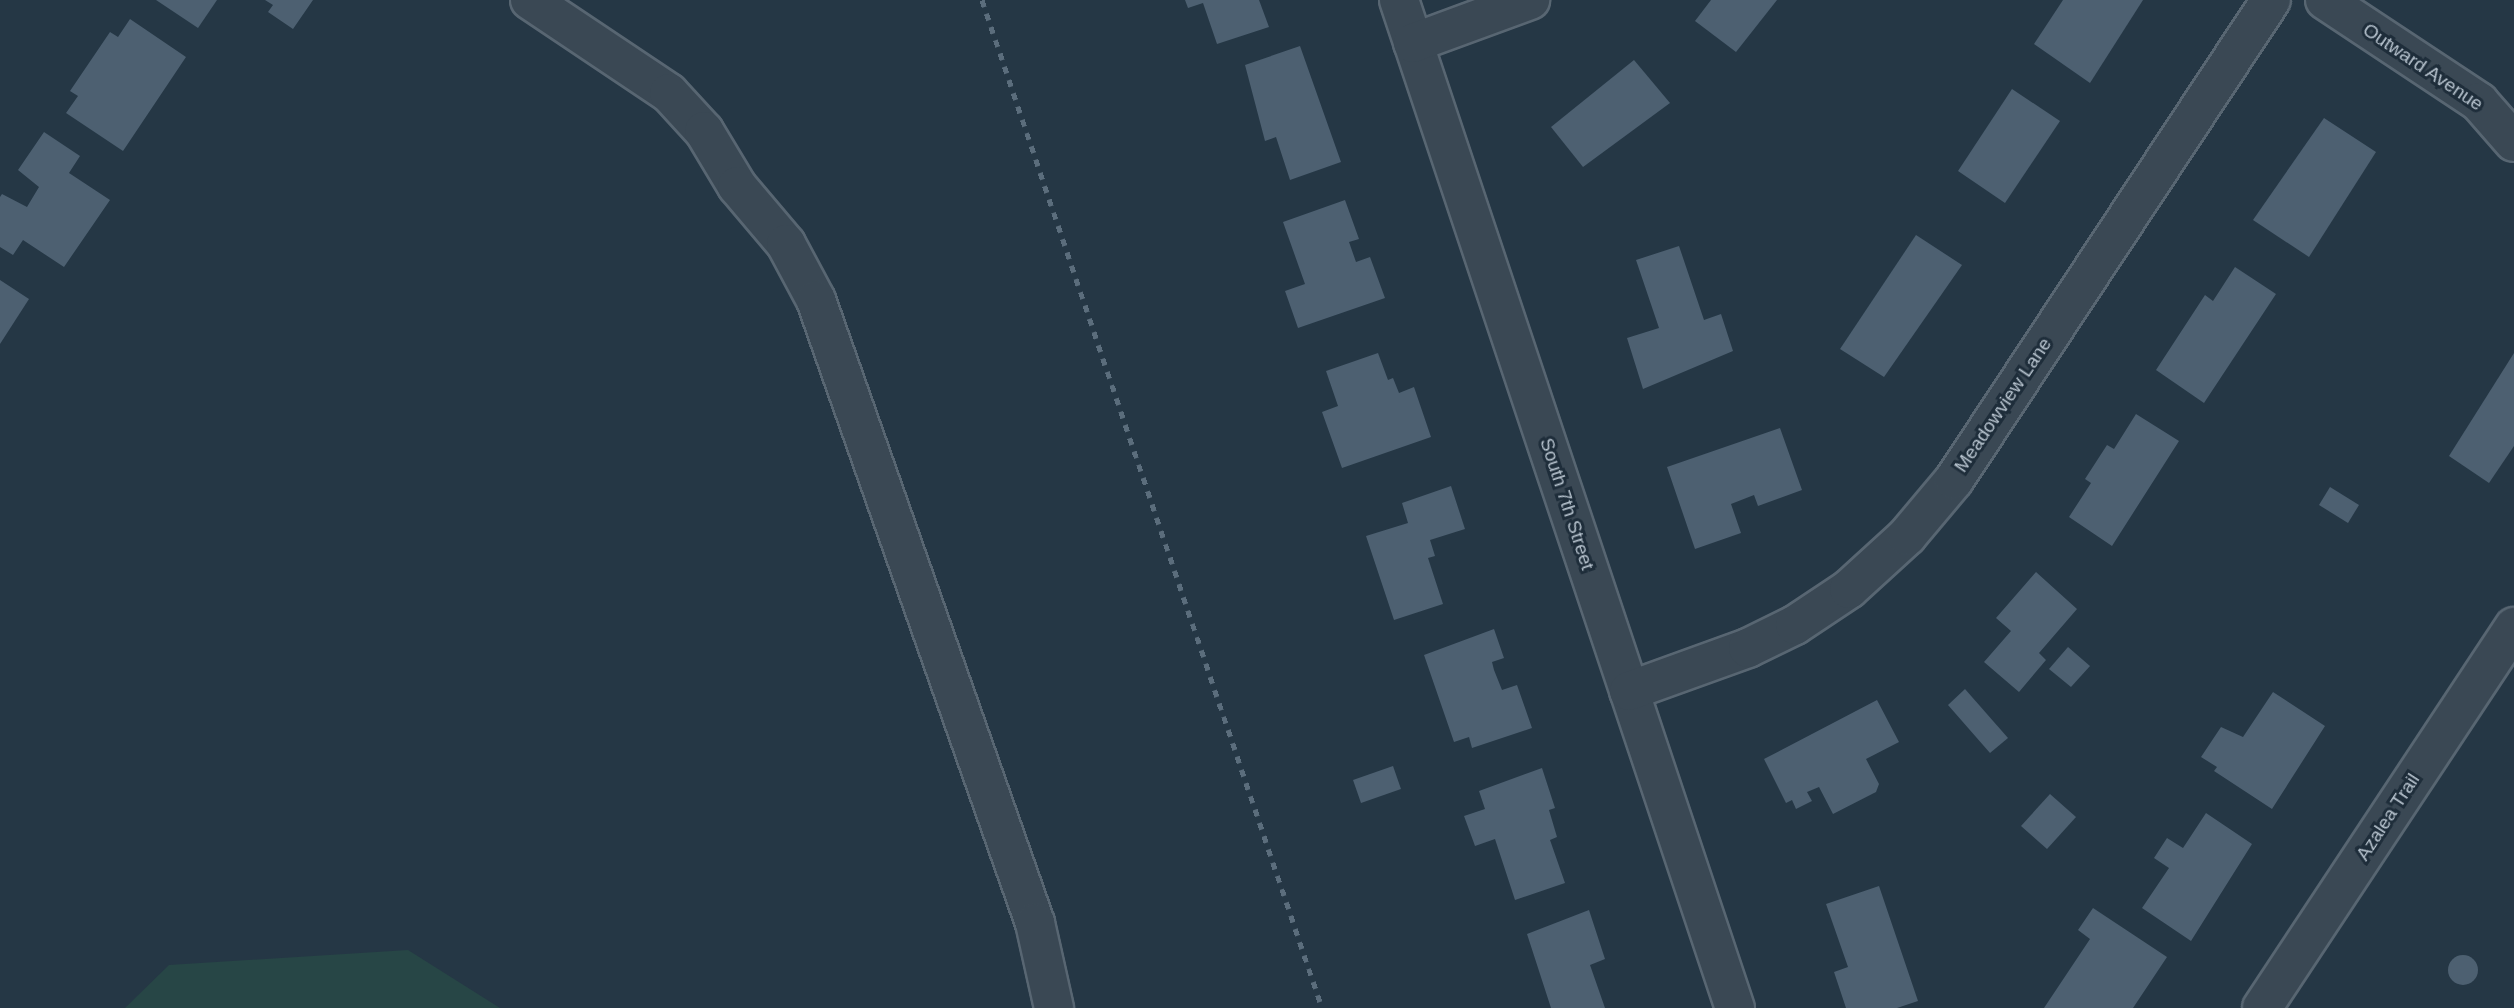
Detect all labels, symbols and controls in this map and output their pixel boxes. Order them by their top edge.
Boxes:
street label: Outward Avenue [2358,18,2488,116]
street label: Meadowview Lane [1950,333,2056,477]
street label: South 7th Street [1535,435,1599,573]
street label: Azalea Trail [2351,769,2425,865]

